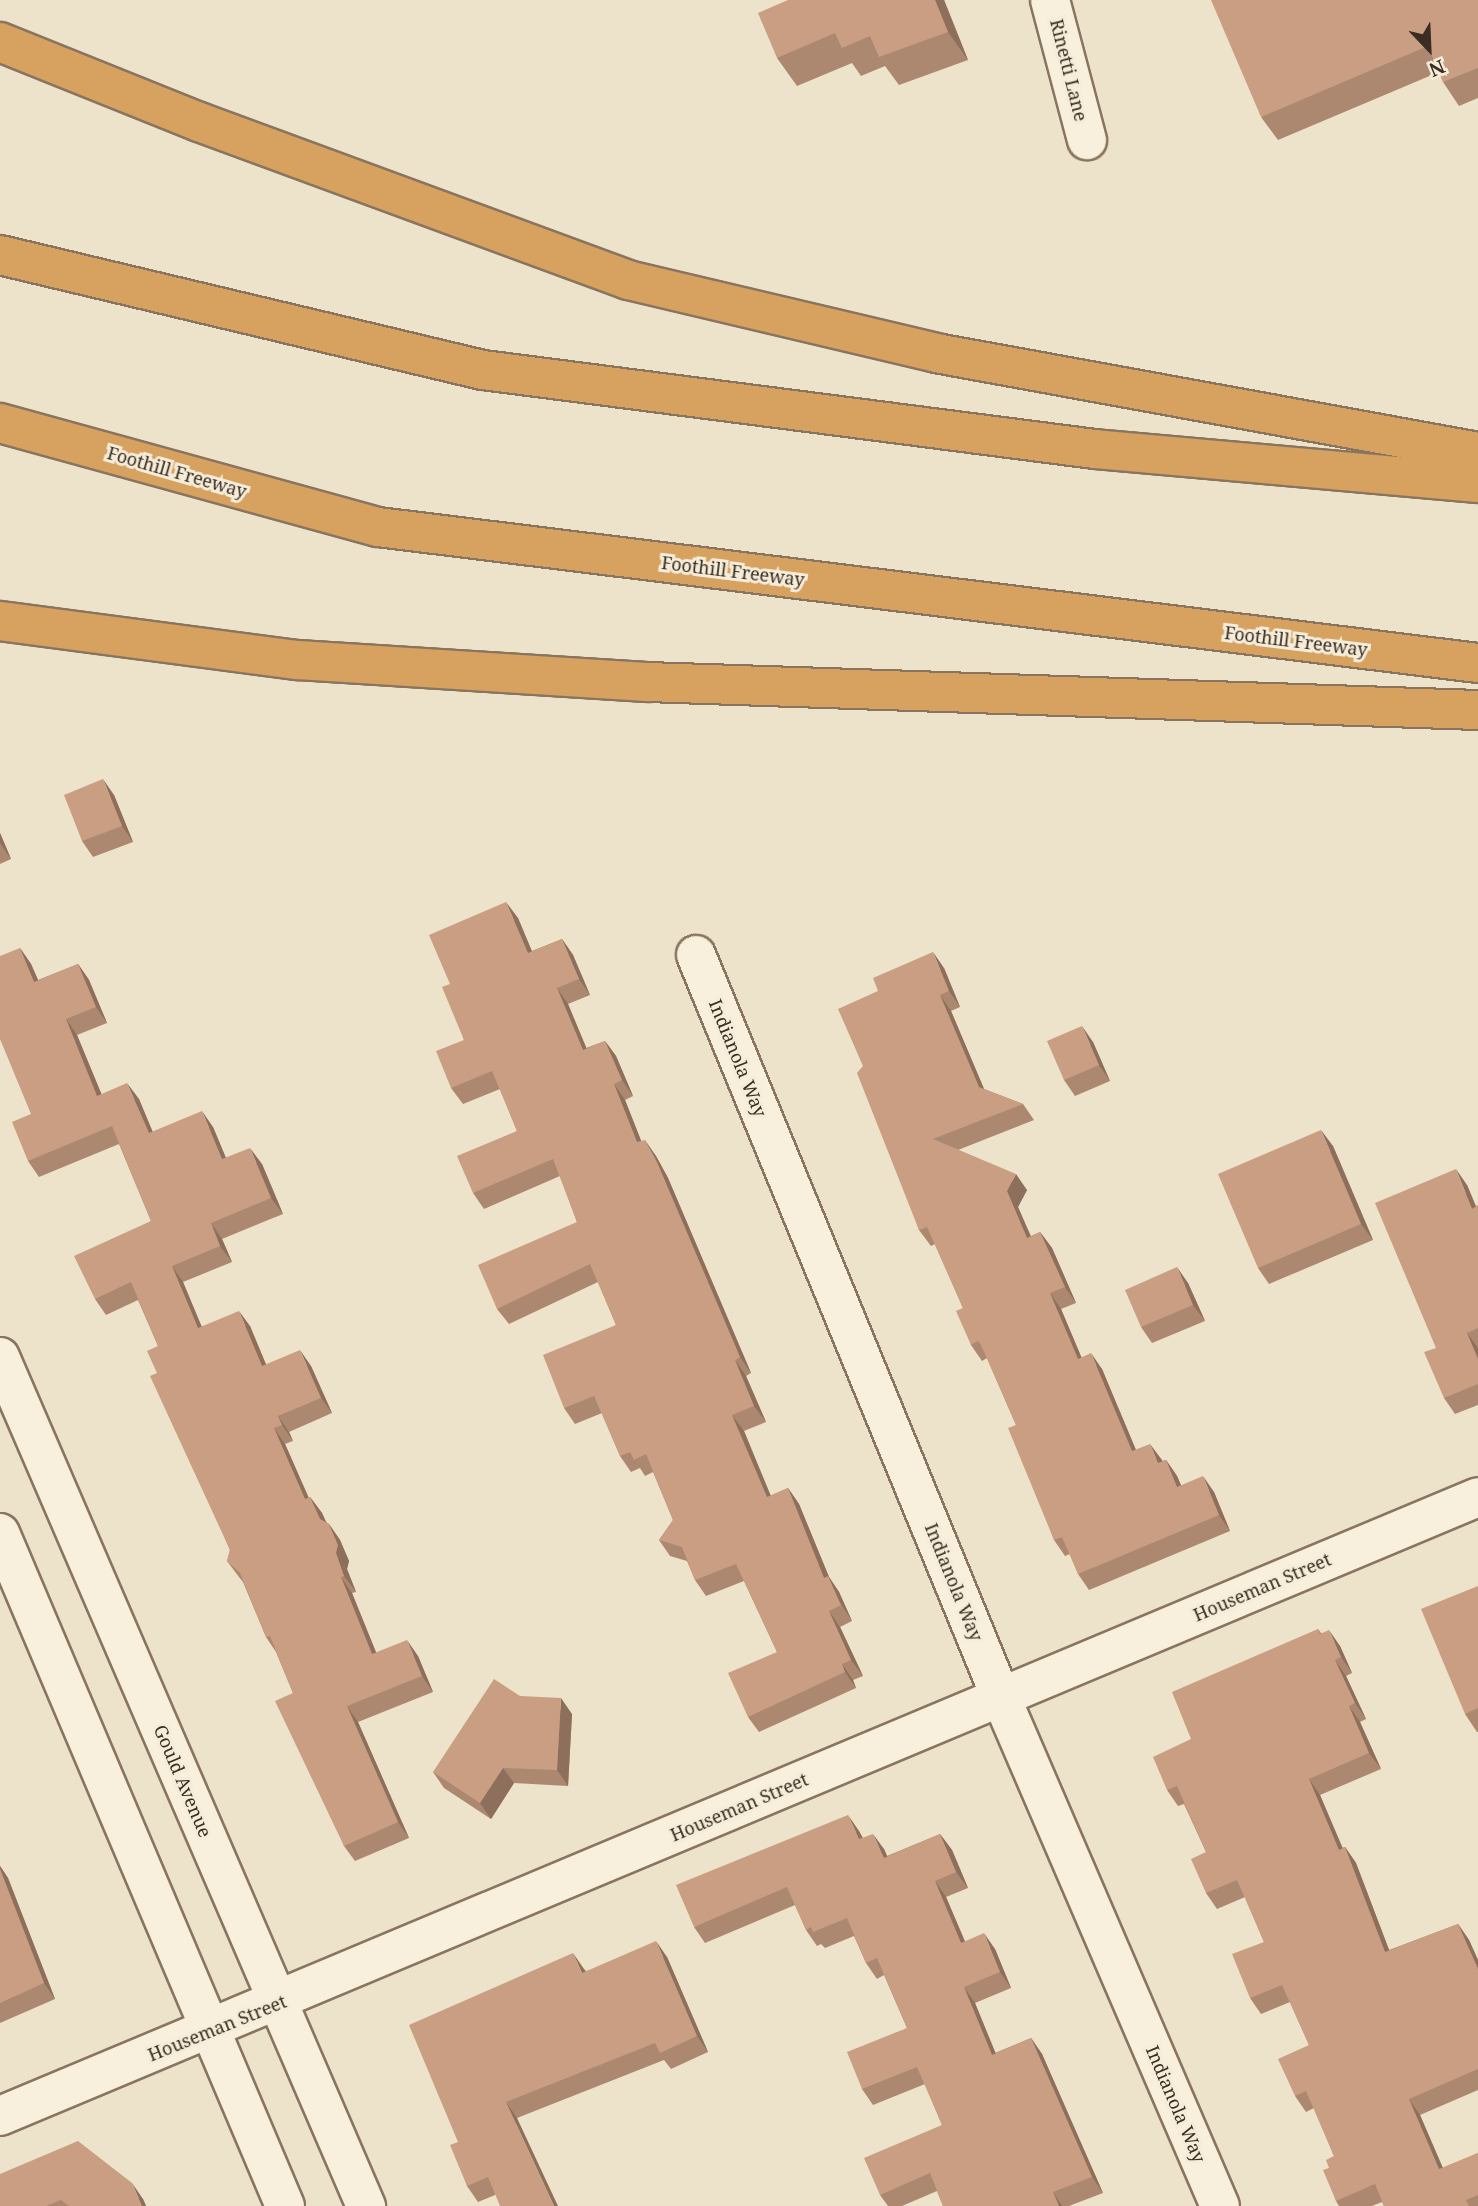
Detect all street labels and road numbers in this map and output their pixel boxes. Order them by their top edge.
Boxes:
street label: Rinetti Lane [1046,17,1092,123]
street label: Foothill Freeway [105,442,249,502]
street label: Foothill Freeway [660,552,806,590]
street label: Foothill Freeway [1223,622,1369,660]
street label: Indianola Way [705,996,771,1120]
street label: Indianola Way [921,1520,987,1644]
street label: Houseman Street [1190,1548,1334,1626]
street label: Gould Avenue [150,1721,216,1841]
street label: Houseman Street [667,1768,811,1846]
street label: Houseman Street [145,1990,289,2066]
street label: Indianola Way [1142,2042,1210,2166]

